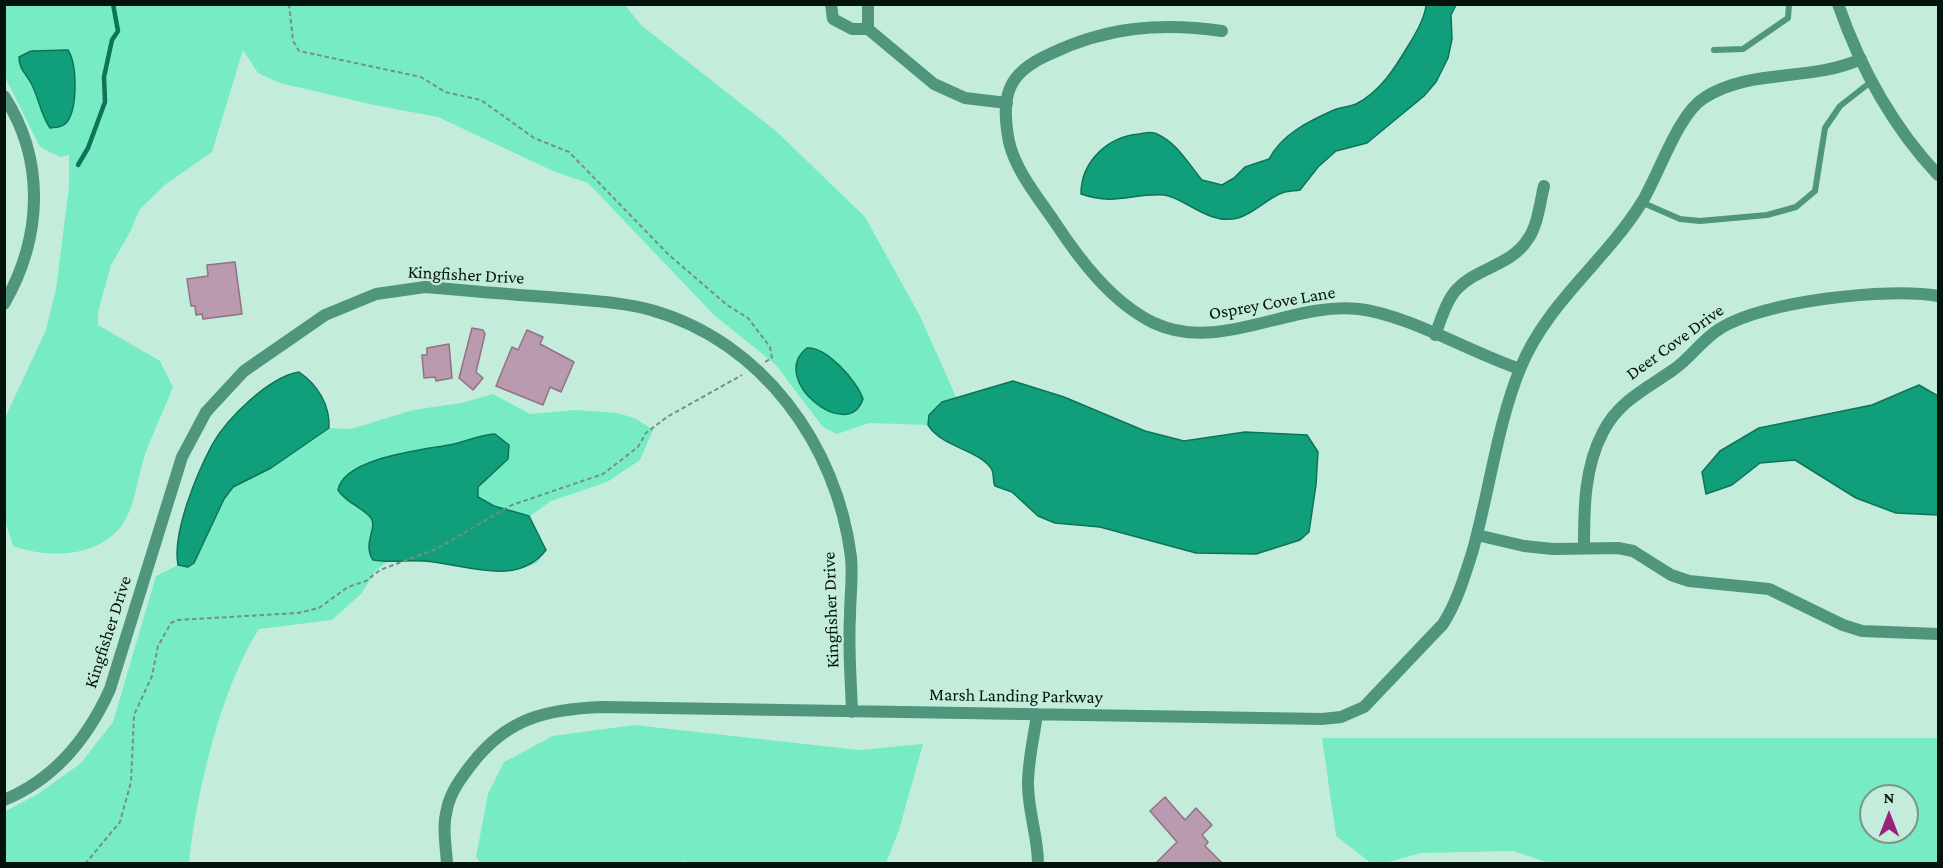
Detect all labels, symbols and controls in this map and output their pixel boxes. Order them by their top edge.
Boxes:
street label: Kingfisher Drive [407,261,525,289]
street label: Osprey Cove Lane [1207,281,1337,325]
street label: Deer Cove Drive [1622,299,1728,385]
street label: Kingfisher Drive [818,551,844,669]
street label: Kingfisher Drive [80,573,136,691]
street label: Marsh Landing Parkway [929,684,1103,708]
north arrow [1859,784,1919,844]
text: N [1884,789,1894,806]

